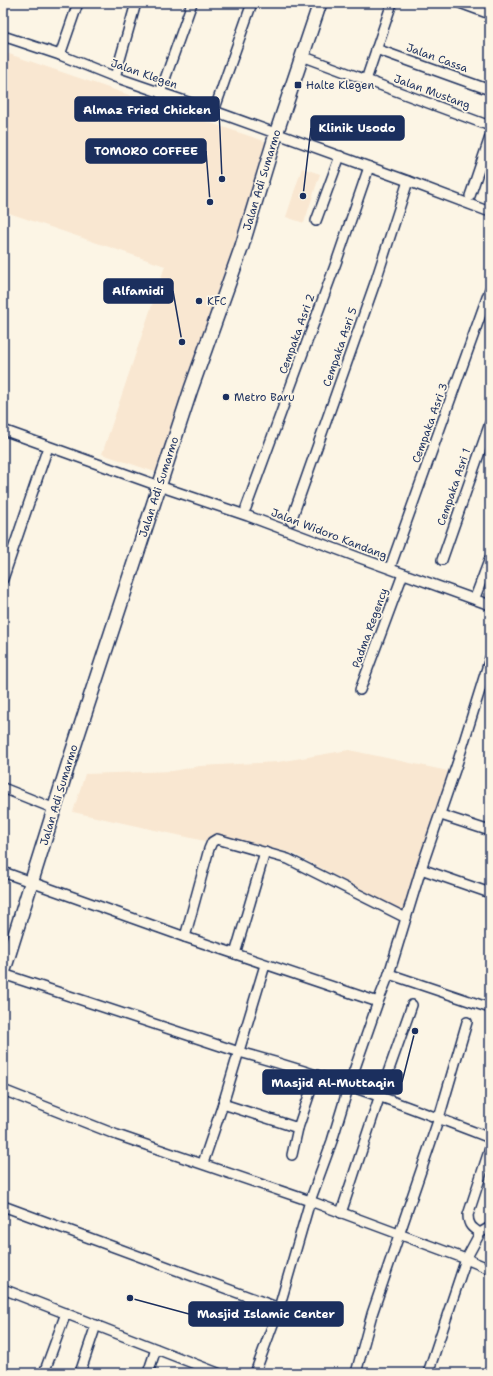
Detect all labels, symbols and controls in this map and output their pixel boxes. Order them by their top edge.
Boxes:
street label: Jalan Cassa [404,40,470,76]
street label: Jalan Klegen [109,56,180,93]
street label: Jalan Mustang [392,71,473,113]
place label: Halte Klegen [306,78,374,93]
marker: Halte Klegen [293,80,303,90]
callout: Almaz Fried Chicken [75,97,219,121]
text: Almaz Fried Chicken [83,102,211,118]
callout: Klinik Usodo [311,116,404,140]
text: Klinik Usodo [318,120,396,136]
street label: Jalan Adi Sumarmo [239,127,285,232]
callout: TOMORO COFFEE [86,139,206,163]
text: TOMORO COFFEE [94,143,198,159]
callout: Alfamidi [104,279,173,303]
text: Alfamidi [112,283,164,299]
street label: Cempaka Asri 2 [276,292,318,376]
place label: KFC [207,294,227,309]
marker: KFC [194,296,204,306]
street label: Cempaka Asri 5 [319,305,361,389]
street label: Cempaka Asri 3 [409,381,451,465]
place label: Metro Baru [234,390,295,405]
marker: Metro Baru [221,392,231,402]
street label: Jalan Adi Sumarmo [136,434,182,539]
street label: Cempaka Asri 1 [434,446,474,528]
street label: Jalan Widoro Kandang [269,505,390,563]
street label: Padma Regency [349,586,391,670]
street label: Jalan Adi Sumarmo [36,742,82,847]
callout: Masjid Al-Muttaqin [263,1070,402,1094]
text: Masjid Al-Muttaqin [271,1075,395,1091]
callout: Masjid Islamic Center [189,1302,343,1326]
text: Masjid Islamic Center [197,1306,336,1322]

